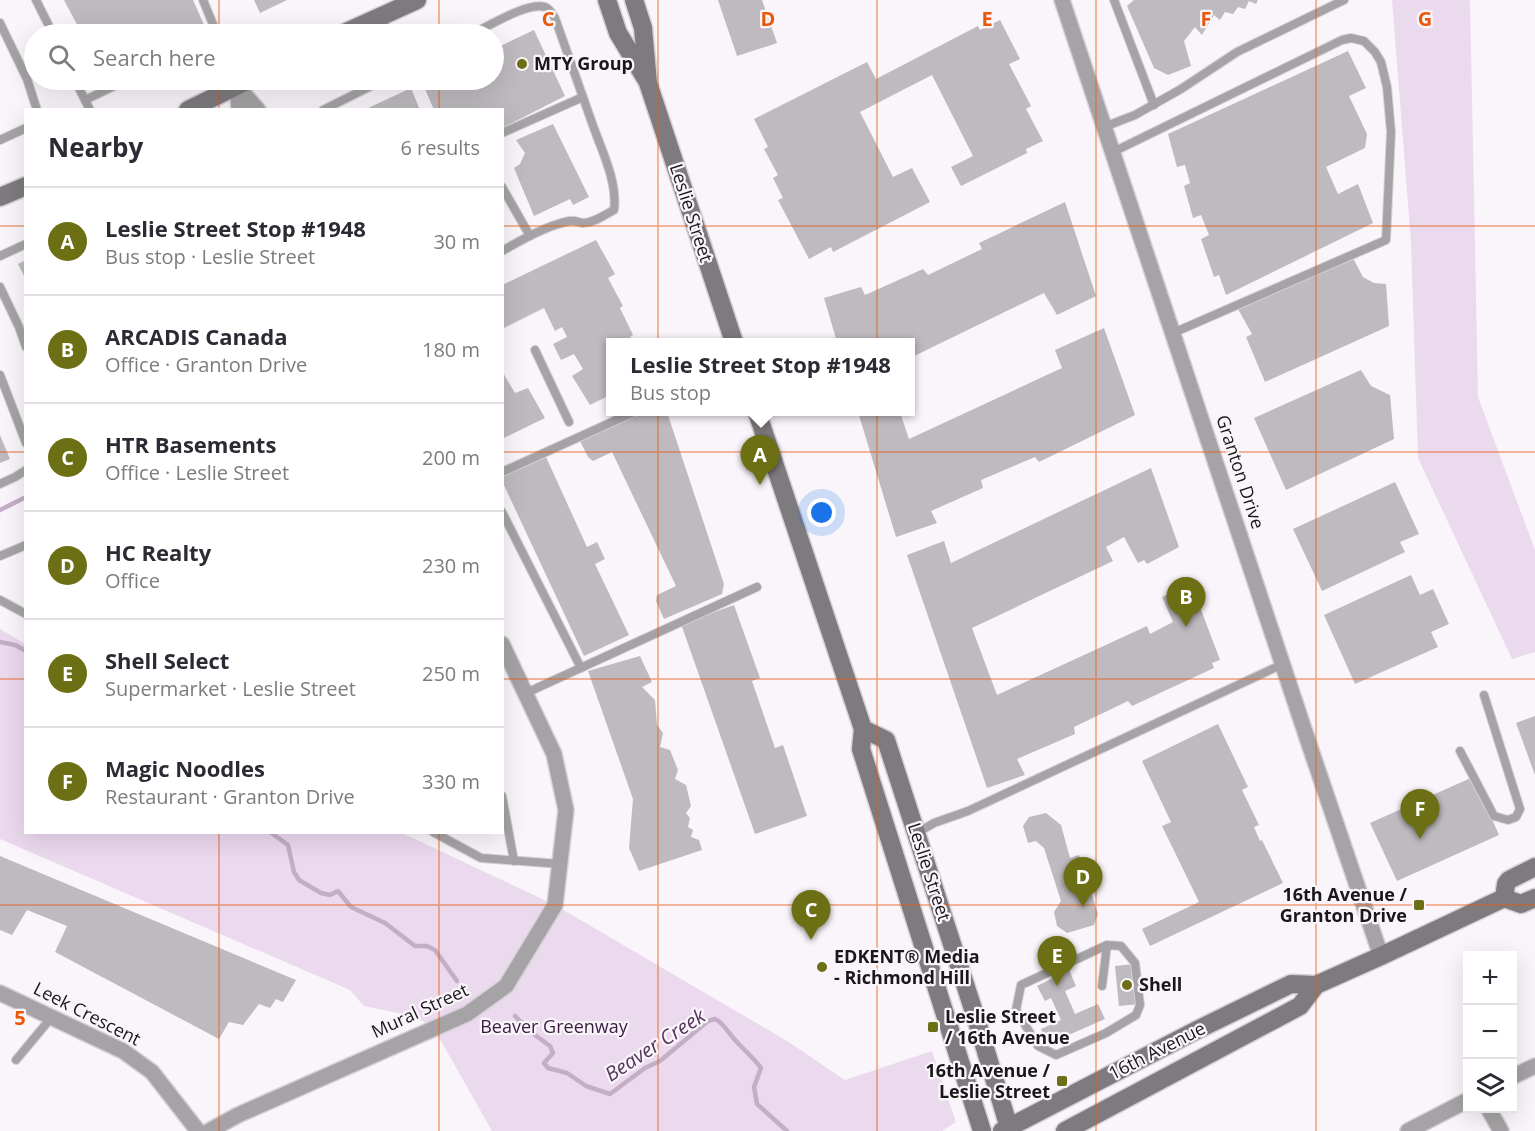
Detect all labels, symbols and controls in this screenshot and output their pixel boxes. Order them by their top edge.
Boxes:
text: C [542,5,555,32]
text: D [761,5,775,32]
text: E [981,5,993,32]
text: F [1201,5,1211,32]
text: G [1418,5,1432,32]
search box [24,24,504,90]
icon: search [45,41,78,74]
text: Search here [93,42,216,72]
place label: MTY Group [534,51,633,75]
marker: MTY Group [515,57,529,71]
text: Nearby [48,129,143,165]
text: 6 results [400,134,480,161]
street label: Leslie Street [665,160,719,265]
text: Leslie Street Stop #1948 [105,213,366,243]
text: A [61,228,74,255]
text: 30 m [433,228,480,255]
text: Bus stop · Leslie Street [105,243,315,270]
text: ARCADIS Canada [105,321,288,351]
text: B [61,336,74,363]
text: 180 m [422,336,480,363]
popup [606,338,915,416]
text: Leslie Street Stop #1948 [630,349,891,379]
text: Office · Granton Drive [105,351,307,378]
text: Bus stop [630,379,711,406]
street label: Granton Drive [1211,412,1271,532]
text: HTR Basements [105,429,276,459]
pin: A [740,436,780,485]
text: C [61,444,74,471]
text: 200 m [422,444,480,471]
text: Office · Leslie Street [105,459,289,486]
your location [807,498,836,527]
text: HC Realty [105,537,211,567]
text: D [60,552,75,579]
text: 230 m [422,552,480,579]
text: Office [105,567,160,594]
pin: B [1166,578,1206,627]
text: Shell Select [105,645,229,675]
text: E [62,660,73,687]
text: 250 m [422,660,480,687]
text: Supermarket · Leslie Street [105,675,356,702]
text: Magic Noodles [105,753,265,783]
text: F [62,768,73,795]
text: 330 m [422,768,480,795]
text: Restaurant · Granton Drive [105,783,355,810]
pin: F [1400,790,1440,839]
street label: Leslie Street [903,819,957,924]
pin: D [1064,858,1102,907]
place label: 16th Avenue / Granton Drive [1280,882,1408,927]
pin: C [792,890,830,940]
marker: 16th Avenue / Granton Drive [1412,898,1426,912]
pin: E [1038,936,1076,986]
place label: EDKENT® Media - Richmond Hill [834,944,980,989]
map controls [1463,951,1517,1113]
button: + [1463,951,1517,1005]
marker: EDKENT® Media - Richmond Hill [815,960,829,974]
place label: Shell [1139,972,1182,996]
street label: Leek Crescent [30,976,145,1050]
street label: Mural Street [367,977,472,1043]
marker: Shell [1120,978,1134,992]
water label: Beaver Creek [599,1001,711,1087]
text: 5 [14,1004,26,1031]
place label: Leslie Street / 16th Avenue [945,1004,1070,1049]
button: − [1463,1005,1517,1059]
park label: Beaver Greenway [480,1014,629,1038]
street label: 16th Avenue [1104,1015,1209,1085]
marker: Leslie Street / 16th Avenue [926,1020,940,1034]
place label: 16th Avenue / Leslie Street [925,1058,1051,1103]
button: layers [1463,1059,1517,1113]
marker: 16th Avenue / Leslie Street [1055,1074,1069,1088]

